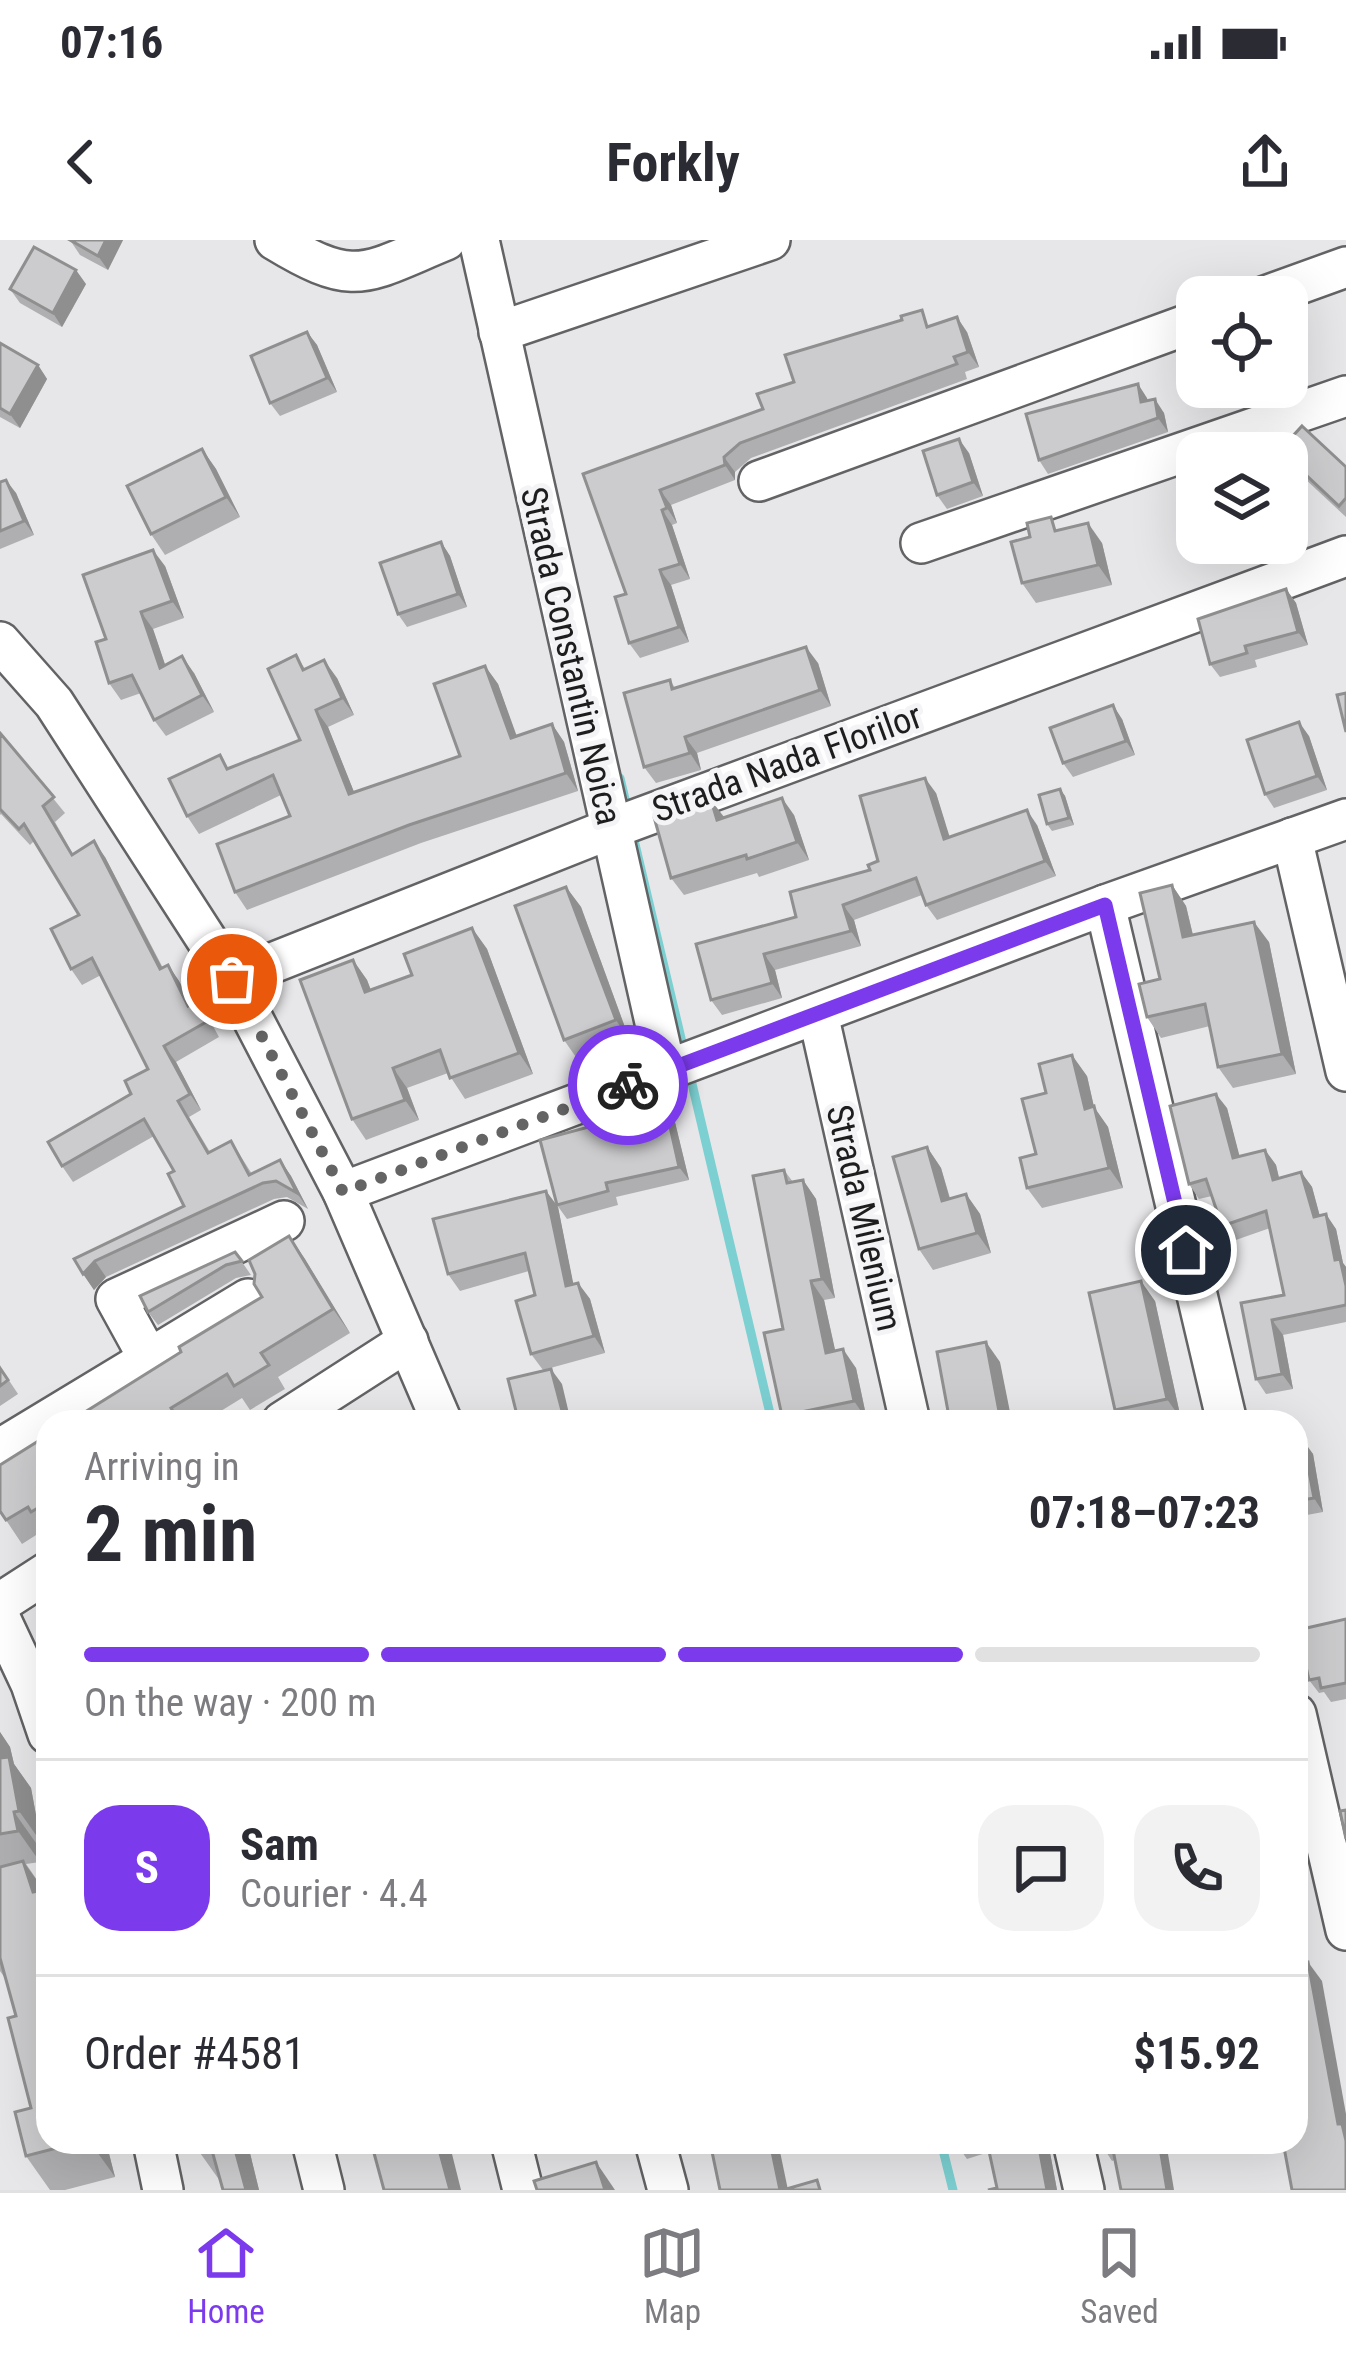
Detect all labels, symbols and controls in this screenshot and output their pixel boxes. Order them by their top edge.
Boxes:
text: 07:16 [60,16,163,69]
icon: back [48,129,114,195]
icon: share [1232,129,1298,195]
text: Forkly [606,131,740,194]
map controls [1176,276,1308,564]
button: locate [1176,276,1308,408]
button: layers [1176,432,1308,564]
street label: Strada Constantin Noica [512,483,630,829]
street label: Strada Nada Florilor [647,695,927,831]
pin [181,928,283,1030]
icon: bag [199,946,265,1012]
courier [568,1025,688,1145]
icon: bike [595,1052,661,1118]
street label: Strada Milenium [818,1101,910,1335]
pin [1135,1199,1237,1301]
icon: home [1153,1217,1219,1283]
text: Arriving in [84,1444,240,1490]
text: 07:18–07:23 [1029,1486,1260,1539]
text: 2 min [84,1489,257,1580]
text: On the way · 200 m [84,1680,376,1726]
button: chat [978,1805,1104,1931]
button: phone [1134,1805,1260,1931]
text: Sam [240,1818,319,1871]
text: S [135,1841,159,1894]
text: Courier · 4.4 [240,1871,428,1917]
text: Order #4581 [84,2027,305,2080]
text: $15.92 [1133,2027,1260,2080]
tab: Home [187,2220,265,2331]
tab: Map [639,2220,705,2331]
tab: Saved [1080,2220,1159,2331]

